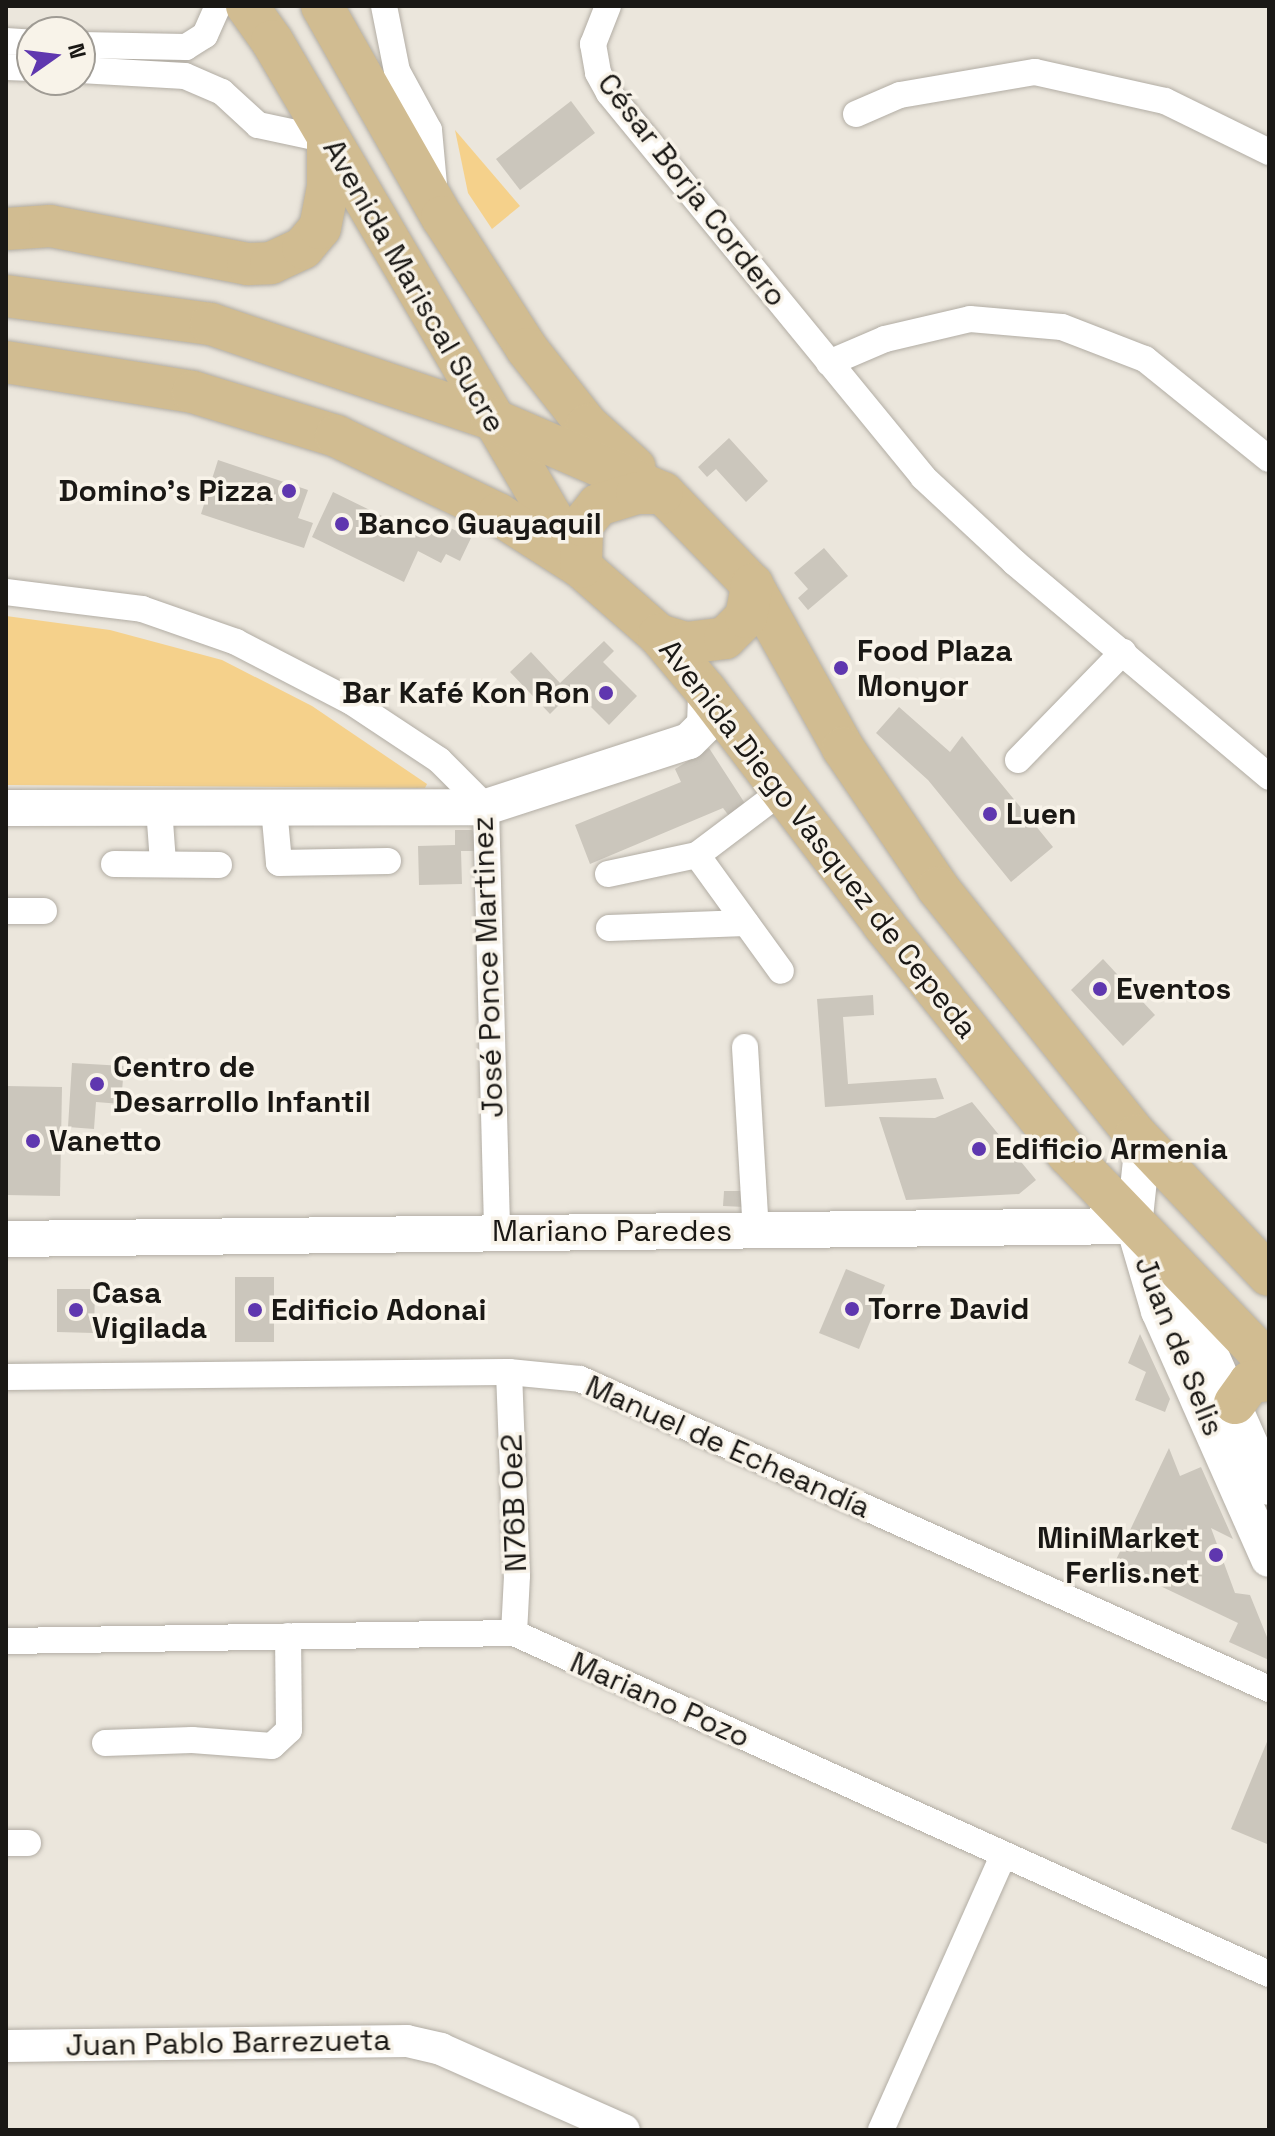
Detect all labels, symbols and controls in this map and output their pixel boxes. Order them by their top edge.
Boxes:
north arrow [16,16,96,96]
text: N [62,40,93,61]
street label: César Borja Cordero [590,66,794,314]
street label: Avenida Mariscal Sucre [315,133,513,439]
place label: Domino's Pizza [59,473,273,509]
marker: Domino's Pizza [280,482,298,500]
place label: Banco Guayaquil [358,506,602,542]
marker: Banco Guayaquil [333,515,351,533]
street label: Avenida Diego Vasquez de Cepeda [651,632,985,1046]
place label: Food Plaza Monyor [857,633,1013,704]
marker: Food Plaza Monyor [832,659,850,677]
place label: Bar Kafé Kon Ron [342,675,590,711]
marker: Bar Kafé Kon Ron [597,684,615,702]
place label: Luen [1006,796,1077,832]
marker: Luen [981,805,999,823]
street label: José Ponce Martinez [465,816,511,1118]
place label: Eventos [1116,971,1231,1007]
marker: Eventos [1091,980,1109,998]
place label: Centro de Desarrollo Infantil [113,1049,371,1120]
marker: Centro de Desarrollo Infantil [88,1075,106,1093]
place label: Vanetto [49,1123,162,1159]
place label: Edificio Armenia [995,1131,1228,1167]
marker: Vanetto [24,1132,42,1150]
marker: Edificio Armenia [970,1140,988,1158]
street label: Mariano Paredes [492,1213,732,1249]
street label: Juan de Selis [1127,1251,1231,1441]
place label: Casa Vigilada [92,1275,207,1346]
place label: Torre David [868,1291,1029,1327]
place label: Edificio Adonai [271,1292,487,1328]
marker: Torre David [843,1300,861,1318]
marker: Casa Vigilada [67,1301,85,1319]
marker: Edificio Adonai [246,1301,264,1319]
street label: Manuel de Echeandía [580,1368,876,1526]
street label: N76B Oe2 [494,1433,534,1573]
place label: MiniMarket Ferlis.net [1037,1520,1200,1590]
marker: MiniMarket Ferlis.net [1207,1546,1225,1564]
street label: Mariano Pozo [565,1644,755,1756]
street label: Juan Pablo Barrezueta [65,2022,391,2064]

